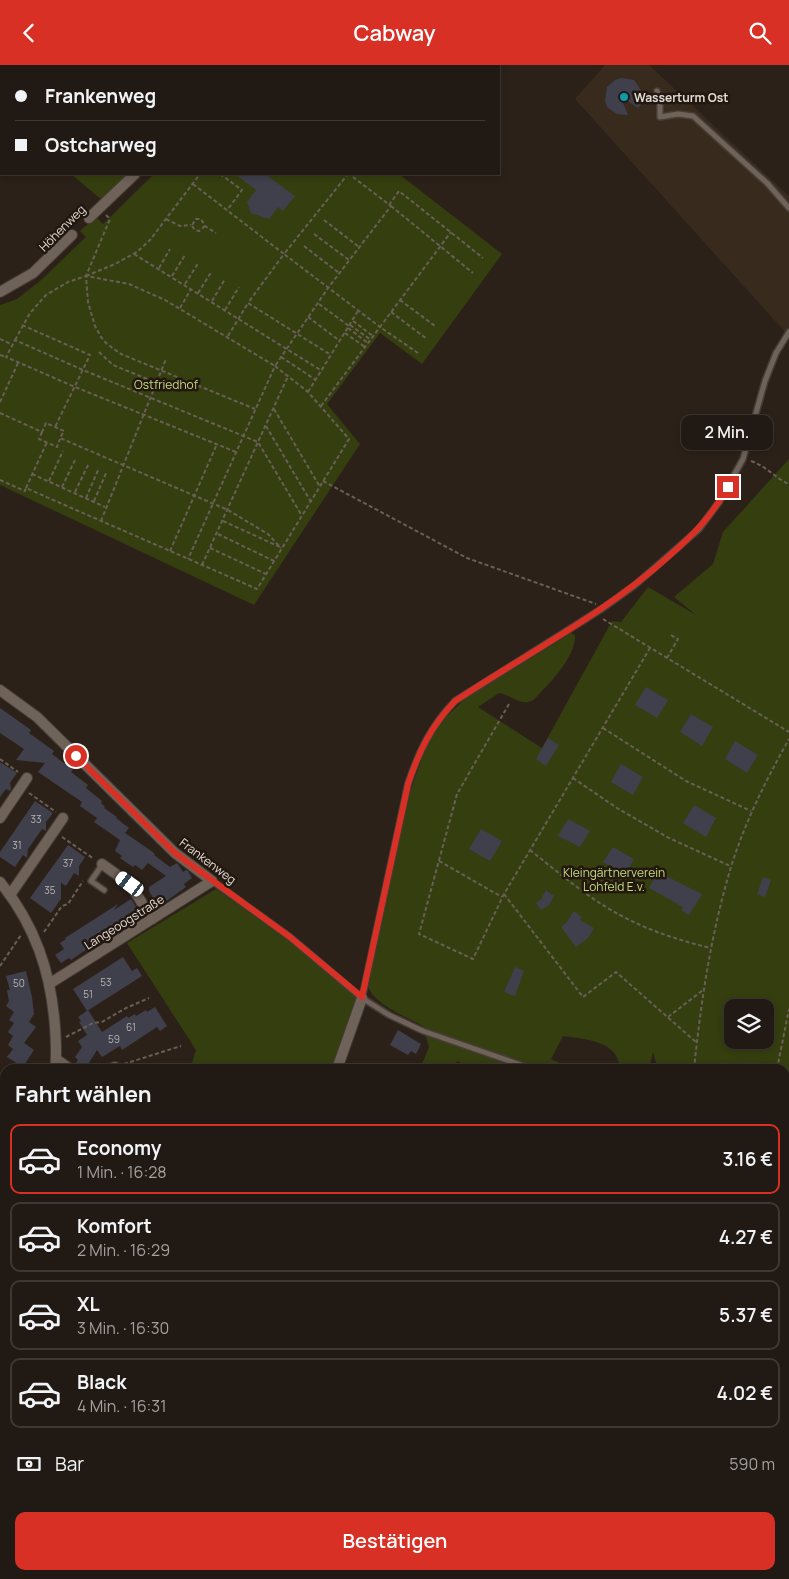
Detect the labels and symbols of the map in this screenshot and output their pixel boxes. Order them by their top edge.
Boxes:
place label: Wasserturm Ost [634,89,728,106]
marker: Wasserturm Ost [618,91,630,103]
street label: Höhenweg [35,201,89,255]
park label: Ostfriedhof [134,376,199,393]
callout: 2 Min. [682,415,774,449]
route end [717,476,739,498]
route start [65,745,87,767]
house number: 33 [30,812,42,826]
street label: Frankenweg [176,834,240,888]
house number: 31 [12,838,22,852]
house number: 37 [63,856,73,870]
park label: Kleingärtnerverein Lohfeld E.v. [563,864,665,895]
car [113,869,146,899]
house number: 35 [44,883,56,897]
street label: Langeoogstraße [81,891,167,953]
house number: 53 [100,975,112,989]
house number: 50 [13,976,25,990]
house number: 51 [83,987,93,1001]
house number: 61 [126,1020,136,1034]
house number: 59 [108,1032,120,1046]

